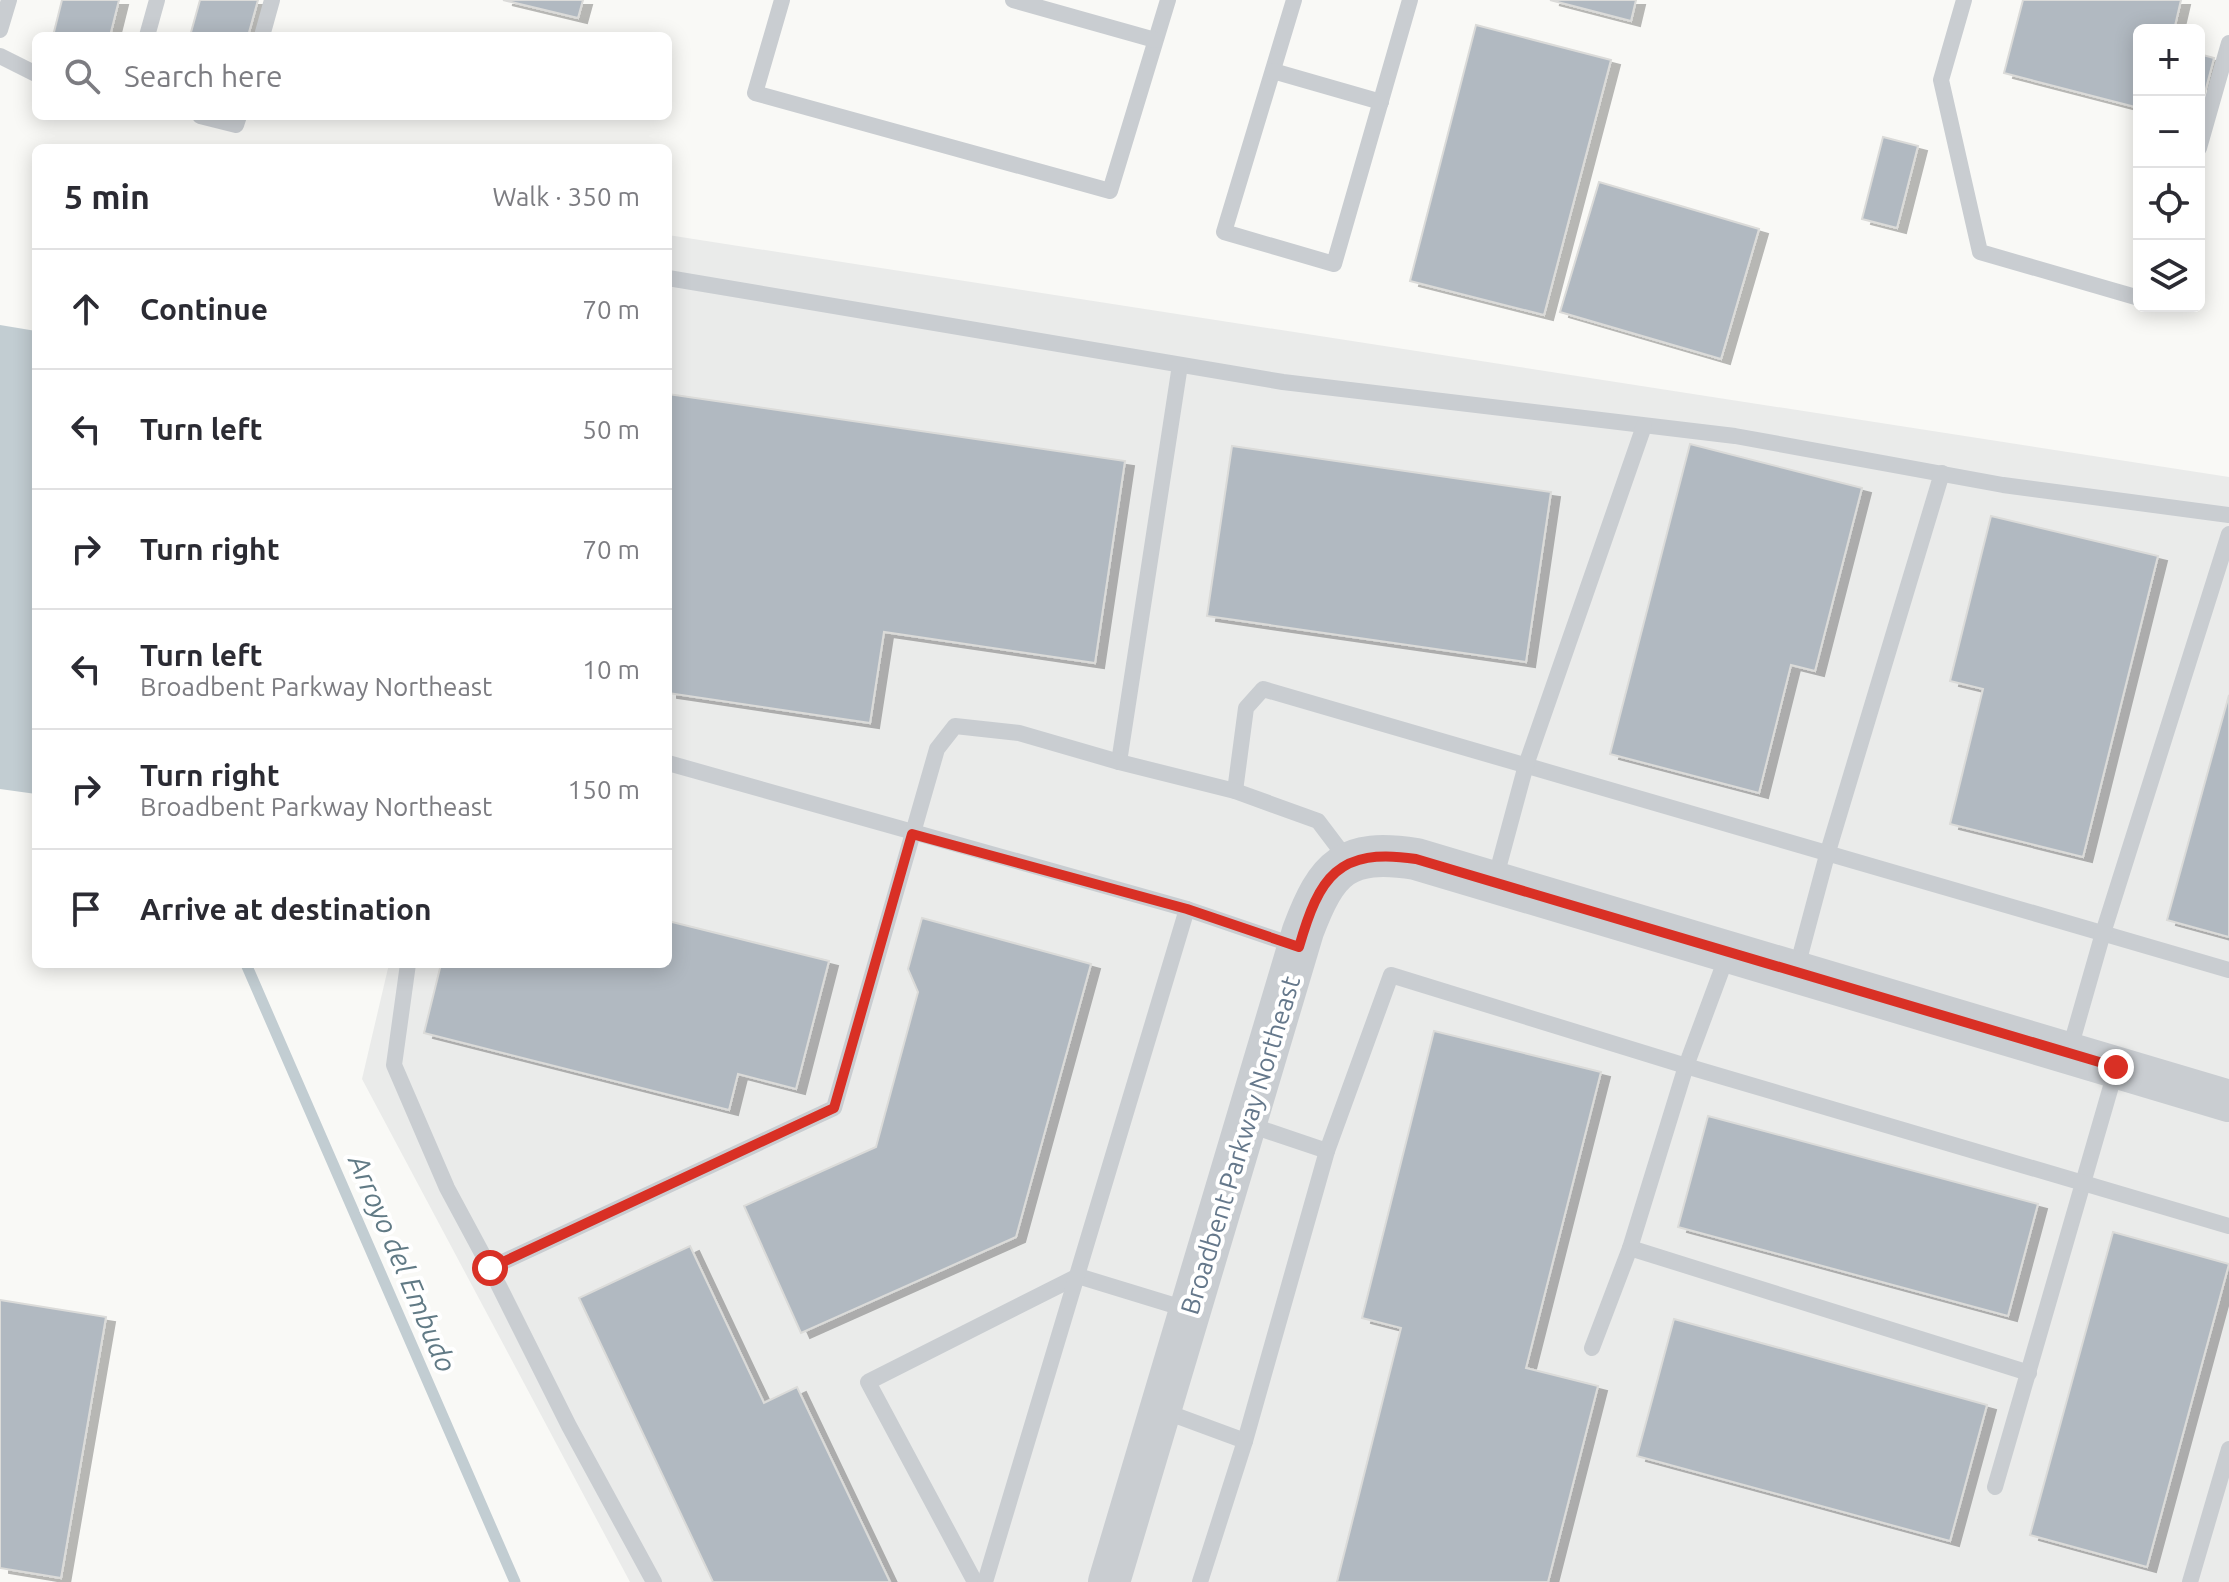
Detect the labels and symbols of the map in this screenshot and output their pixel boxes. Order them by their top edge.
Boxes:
street label: Broadbent Parkway Northeast [1175,972,1305,1318]
route end [2098,1049,2134,1085]
water label: Arroyo del Embudo [342,1148,463,1376]
route start [472,1250,508,1286]

